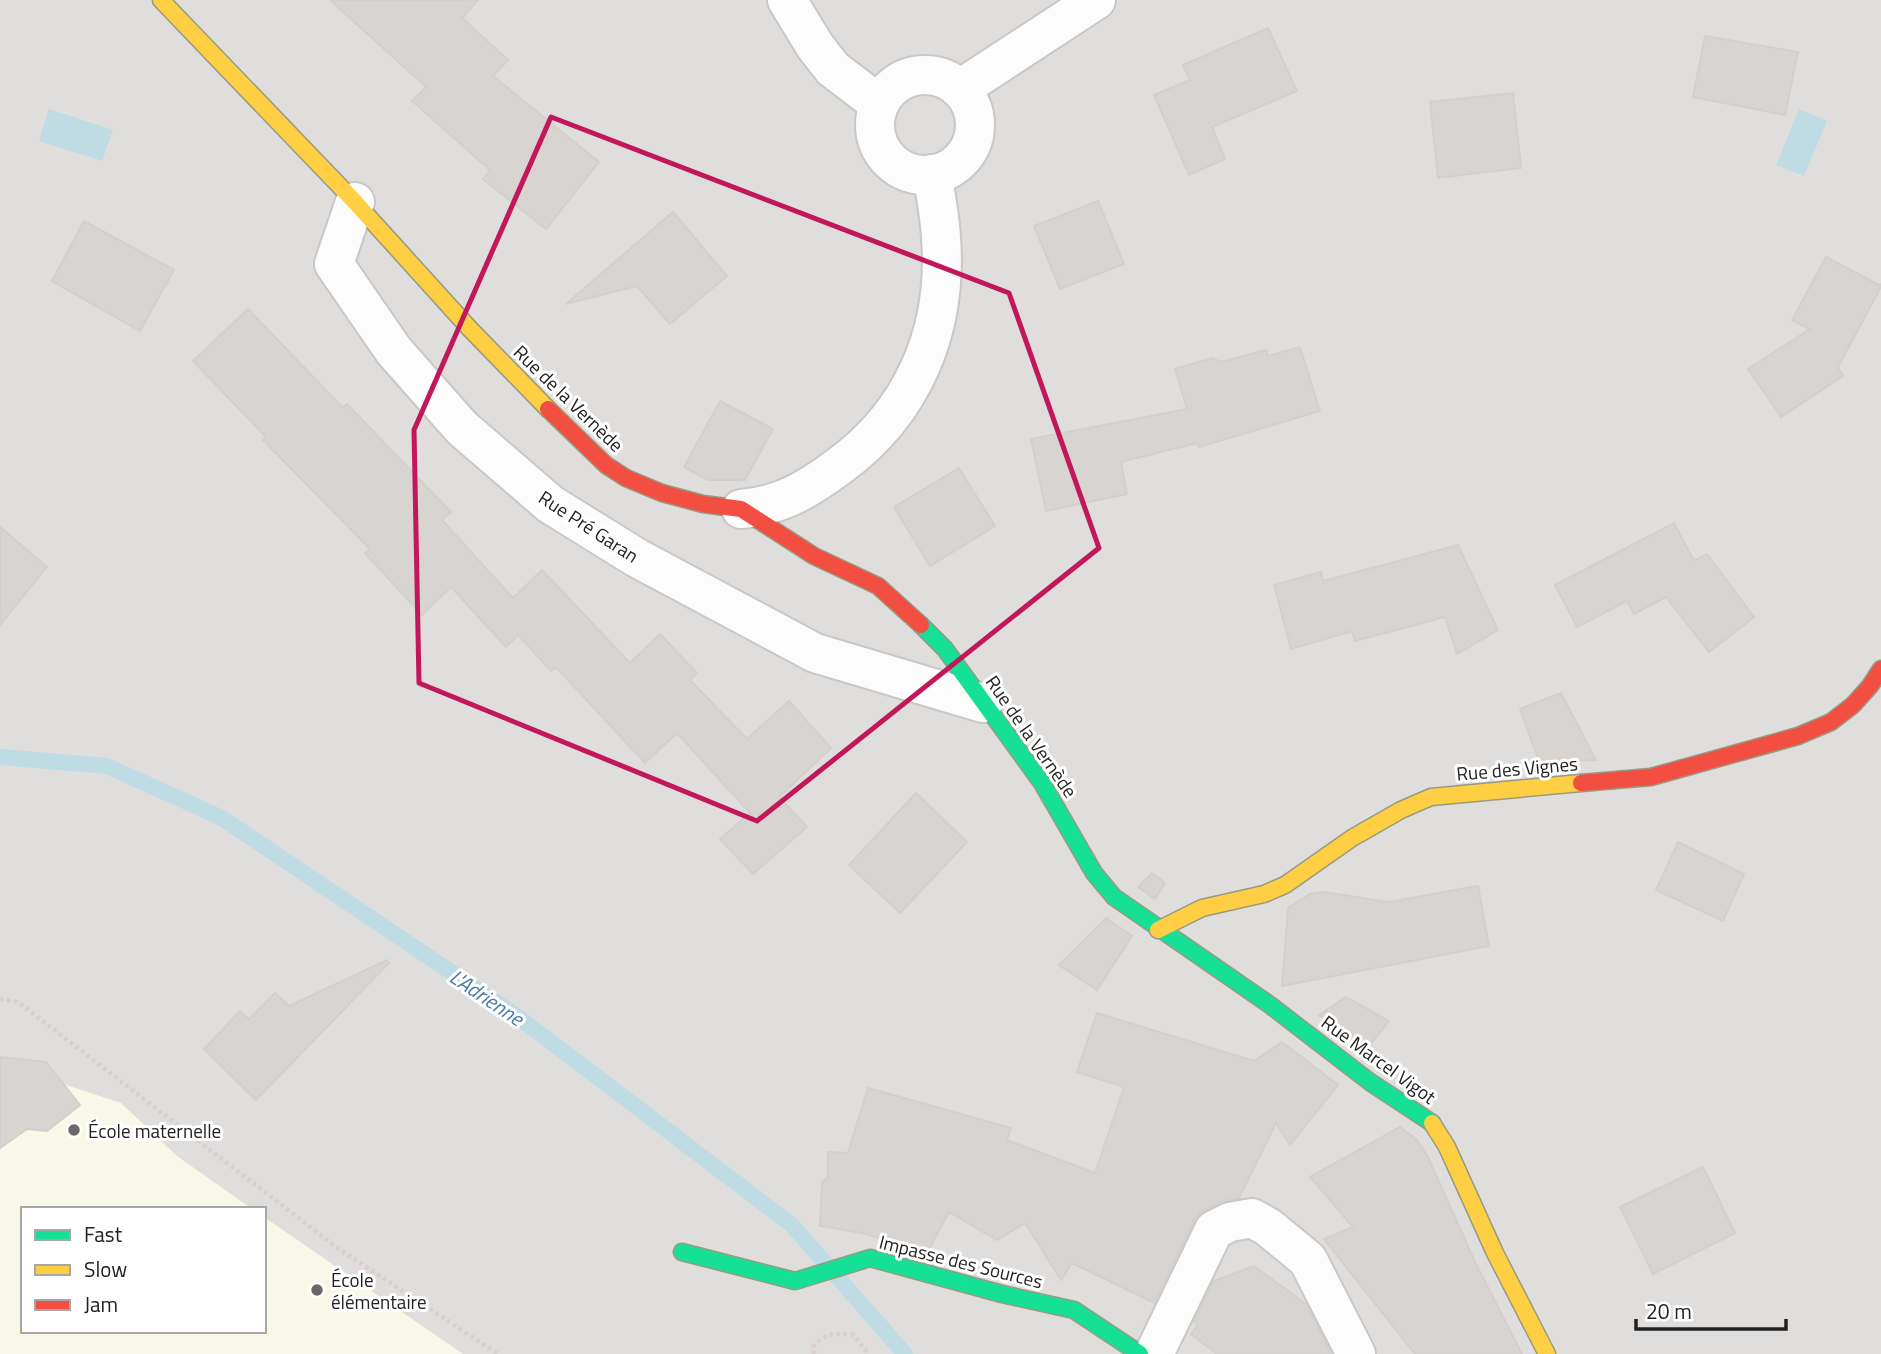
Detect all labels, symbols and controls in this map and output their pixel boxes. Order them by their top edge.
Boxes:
street label: Rue de la Vernède [507,338,631,458]
street label: Rue Pré Garan [533,483,645,569]
street label: Rue de la Vernède [979,669,1085,803]
street label: Rue des Vignes [1455,748,1579,788]
water label: L'Adrienne [444,961,531,1034]
street label: Rue Marcel Vigot [1316,1007,1443,1111]
place label: École maternelle [88,1116,221,1145]
marker: École maternelle [66,1122,82,1138]
legend [21,1207,266,1333]
text: Fast [84,1218,123,1250]
street label: Impasse des Sources [876,1227,1046,1295]
text: Slow [84,1253,127,1285]
place label: École élémentaire [331,1265,427,1316]
marker: École élémentaire [309,1282,325,1298]
text: Jam [84,1288,118,1320]
scale bar [1636,1288,1786,1332]
text: 20 m [1646,1295,1692,1327]

